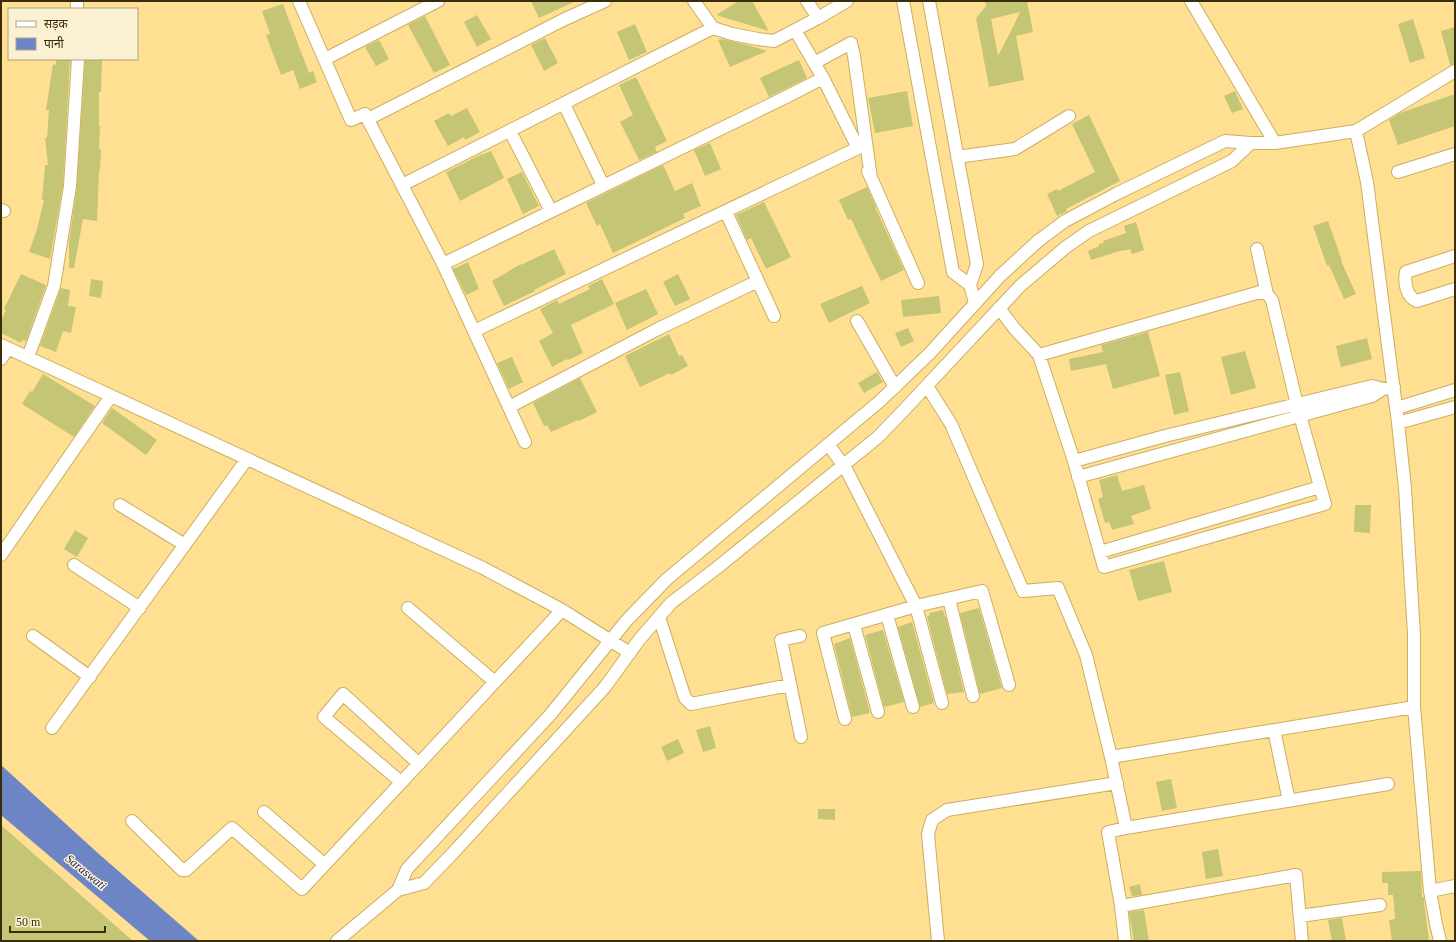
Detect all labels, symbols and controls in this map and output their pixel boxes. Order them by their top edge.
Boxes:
legend [8,8,138,60]
text: सड़क [44,17,69,31]
text: पानी [44,36,65,51]
water label: Saraswati [63,851,109,893]
scale bar [10,908,105,934]
text: 50 m [16,915,41,929]

